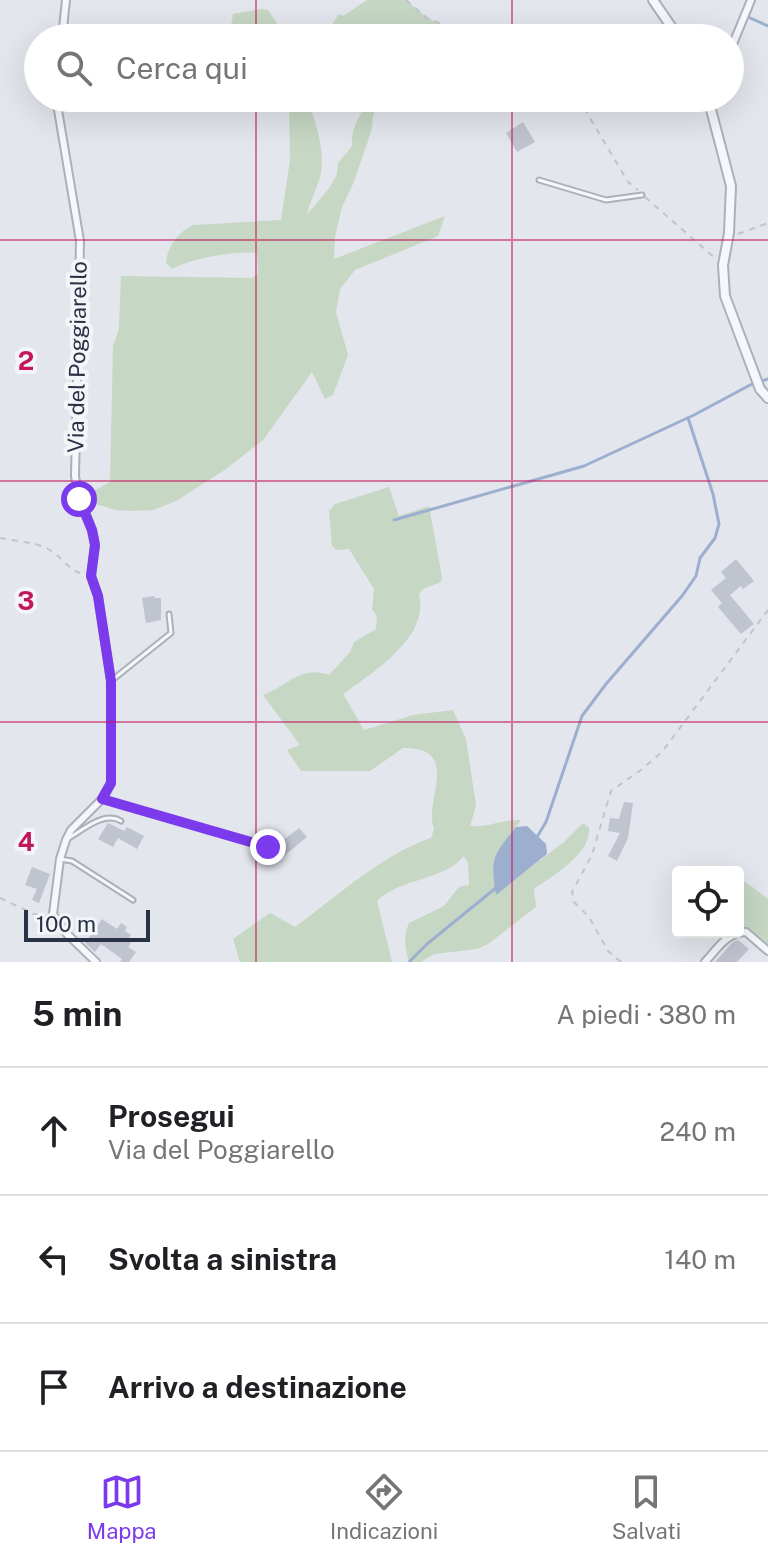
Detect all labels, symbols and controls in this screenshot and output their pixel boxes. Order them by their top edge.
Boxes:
search box [24,24,744,112]
icon: search [52,46,96,90]
text: Cerca qui [116,50,248,86]
street label: Via del Poggiarello [62,261,92,453]
text: 2 [18,345,34,376]
route start [61,481,97,517]
text: 3 [17,585,35,616]
text: 4 [17,826,35,857]
route end [250,829,286,865]
map controls [672,866,744,938]
button: locate [672,866,744,938]
scale bar [24,906,150,942]
text: 100 m [36,911,96,937]
text: 5 min [32,994,122,1034]
text: A piedi · 380 m [556,999,736,1030]
text: Prosegui [108,1098,235,1134]
icon: ahead [32,1109,76,1153]
text: 240 m [659,1116,736,1147]
text: Via del Poggiarello [108,1134,335,1165]
icon: left [32,1237,76,1281]
text: Svolta a sinistra [108,1241,337,1277]
text: 140 m [664,1244,736,1275]
icon: arrive [32,1365,76,1409]
text: Arrivo a destinazione [108,1369,407,1405]
tab: Mappa [87,1470,157,1544]
tab: Indicazioni [330,1470,438,1544]
tab: Salvati [612,1470,681,1544]

